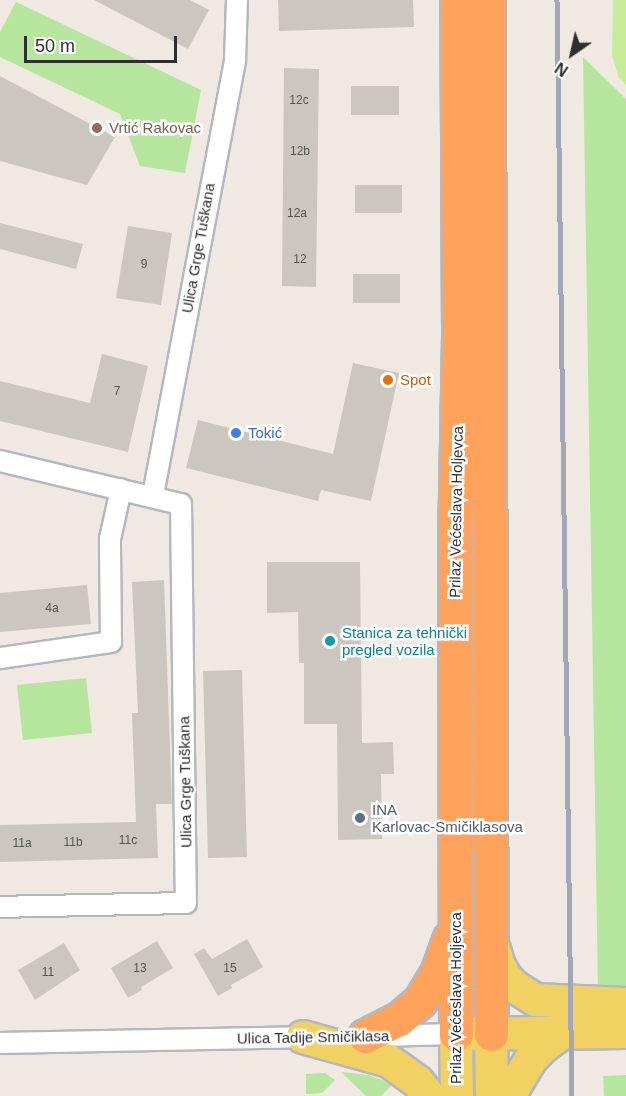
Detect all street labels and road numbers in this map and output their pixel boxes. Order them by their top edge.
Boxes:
street label: Ulica Grge Tuškana [178,181,218,315]
street label: Prilaz Većeslava Holjevca [446,426,466,598]
street label: Ulica Grge Tuškana [175,716,195,848]
street label: Prilaz Većeslava Holjevca [447,912,465,1084]
street label: Ulica Tadije Smičiklasa [237,1027,389,1047]

